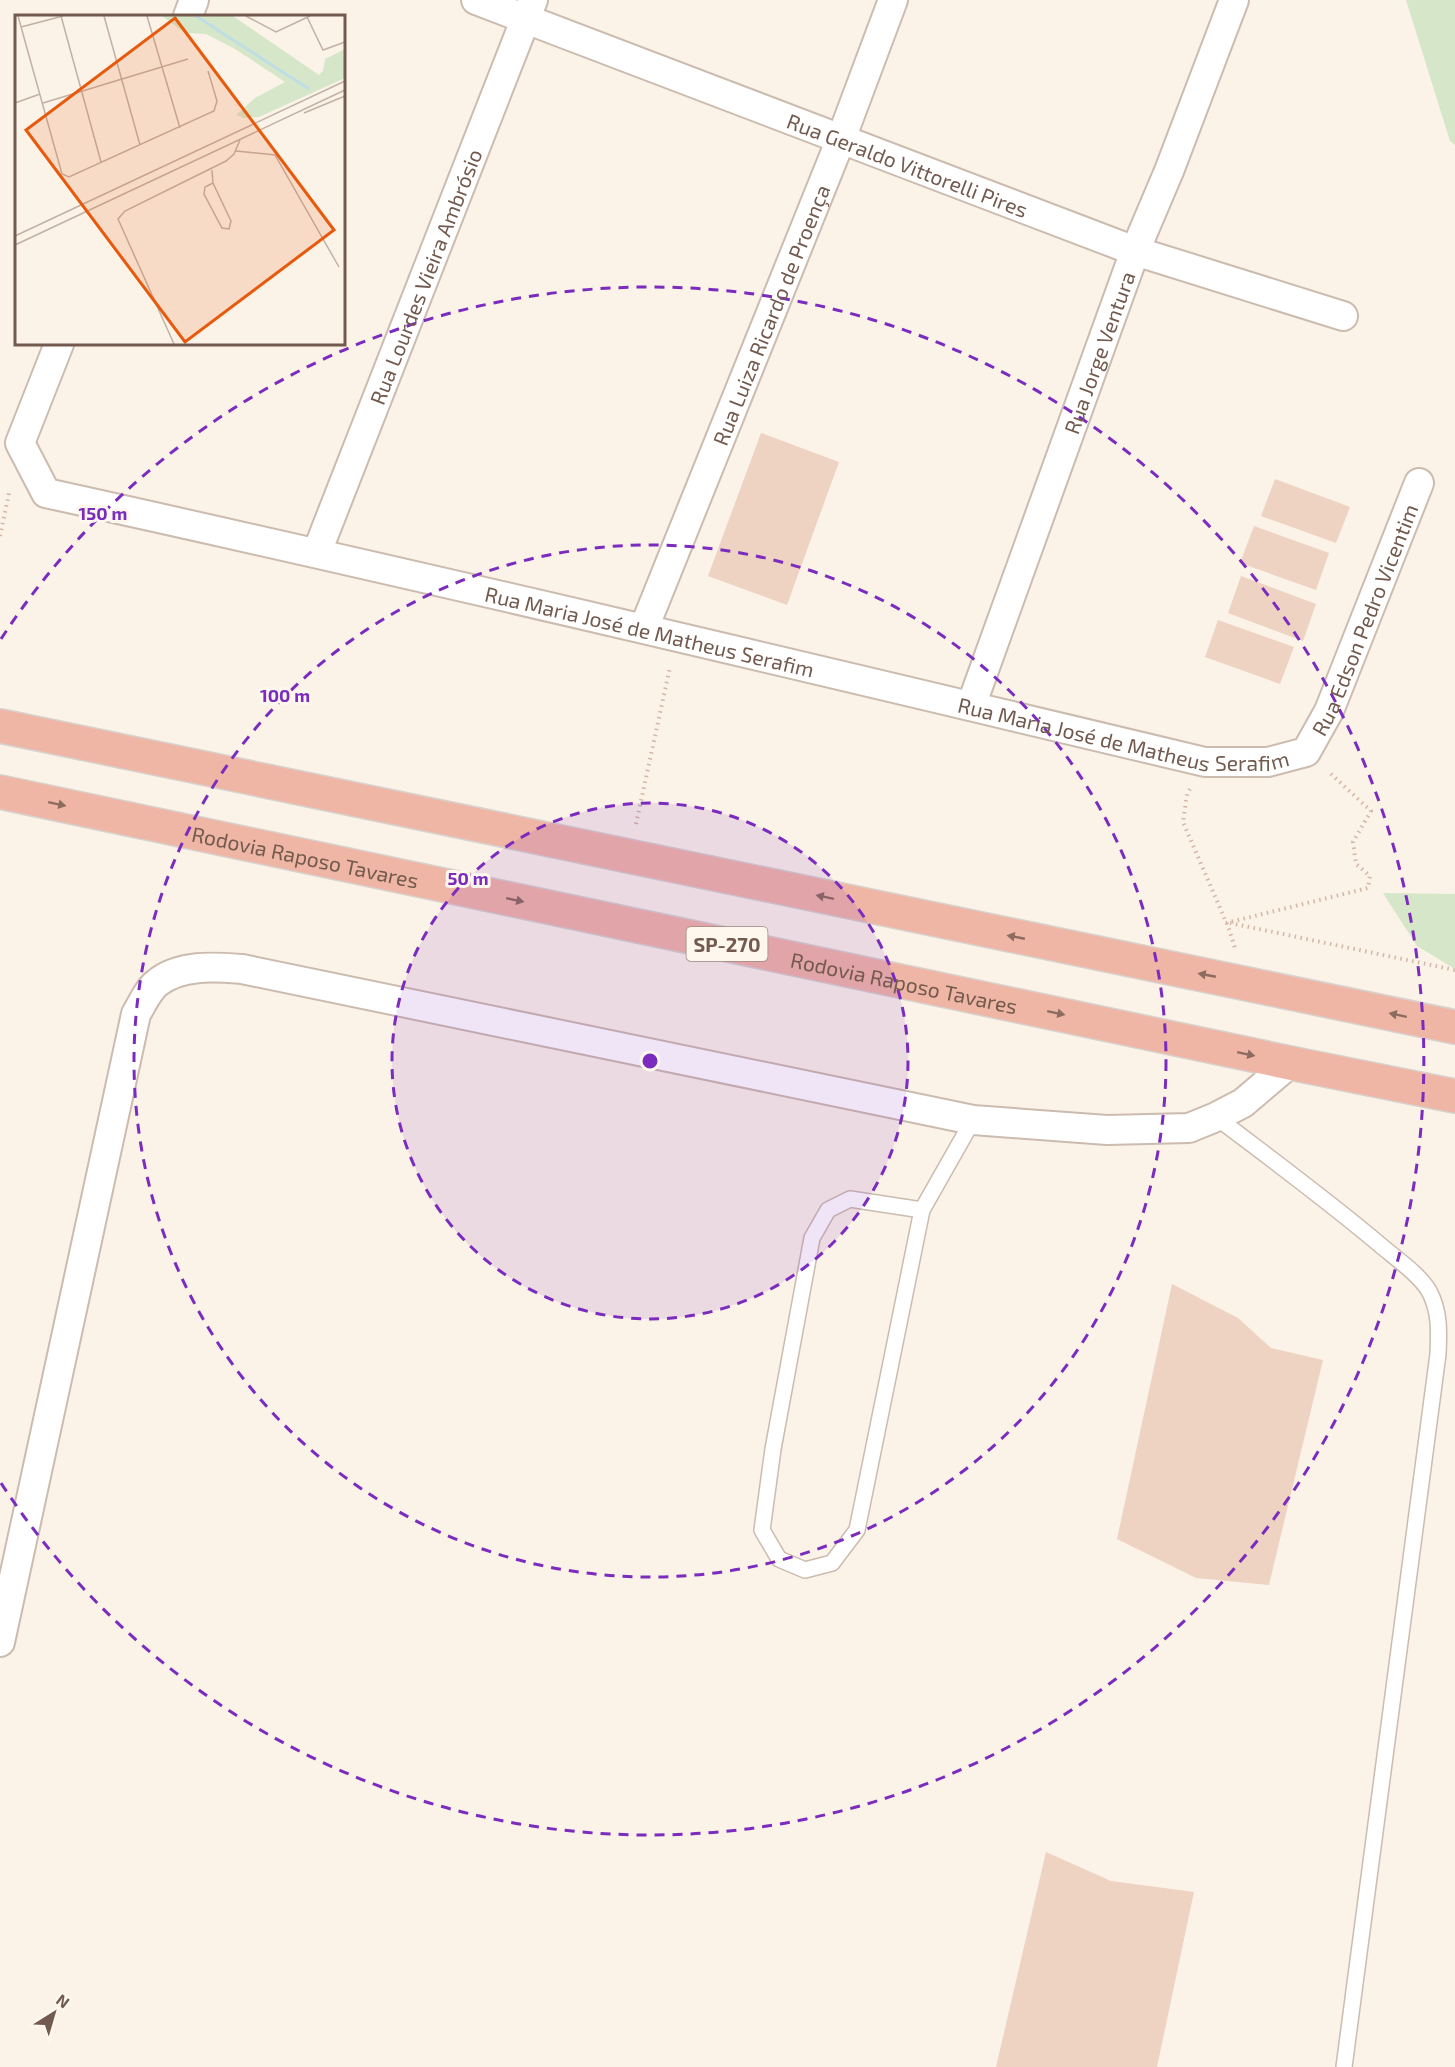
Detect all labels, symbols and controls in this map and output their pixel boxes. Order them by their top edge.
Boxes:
inset map [15,15,345,345]
street label: Rua Geraldo Vittorelli Pires [784,107,1032,222]
street label: Rua Lourdes Vieira Ambrósio [364,145,486,408]
street label: Rua Luiza Ricardo de Proença [707,180,834,448]
street label: Rua Jorge Ventura [1058,268,1139,437]
street label: Rua Edson Pedro Vicentim [1306,500,1422,740]
text: 150 m [79,502,127,524]
street label: Rua Maria José de Matheus Serafim [483,580,817,681]
text: 100 m [260,684,310,706]
street label: Rua Maria José de Matheus Serafim [956,691,1292,775]
one-way arrow [48,800,67,809]
street label: Rodovia Raposo Tavares [190,820,421,892]
text: 50 m [447,867,489,889]
one-way arrow [815,892,834,902]
one-way arrow [506,896,525,905]
road number: SP-270 [686,927,768,961]
one-way arrow [1006,932,1025,941]
street label: Rodovia Raposo Tavares [789,946,1020,1018]
one-way arrow [1198,970,1216,980]
one-way arrow [1046,1009,1065,1018]
one-way arrow [1388,1010,1407,1020]
one-way arrow [1237,1050,1256,1059]
centre of rings [640,1051,660,1071]
north arrow [24,1983,84,2043]
text: N [53,1990,74,2012]

